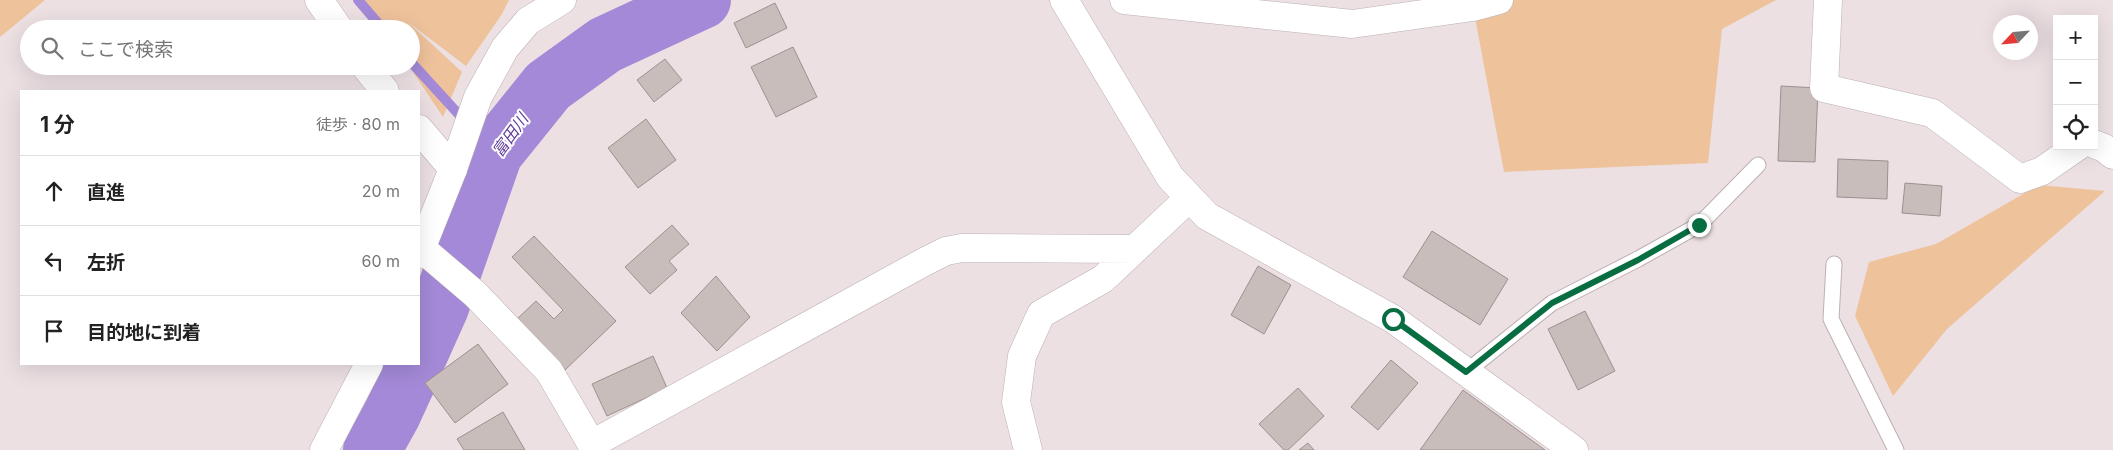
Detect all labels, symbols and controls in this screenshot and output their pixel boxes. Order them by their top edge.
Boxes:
north arrow [1993,15,2038,60]
map controls [2053,15,2098,150]
button: + [2053,15,2098,60]
search box [20,20,420,75]
icon: search [38,34,66,62]
text: ここで検索 [78,38,173,61]
button: − [2053,60,2098,105]
button: locate [2053,105,2098,150]
water label: 富田川 [488,108,533,160]
text: 1 分 [40,112,75,137]
text: 徒歩 · 80 m [316,114,400,134]
icon: ahead [40,177,68,205]
text: 直進 [87,181,125,204]
text: 20 m [362,181,400,201]
route end [1688,214,1711,237]
icon: left [40,247,68,275]
text: 左折 [87,251,125,274]
text: 60 m [361,251,400,271]
route start [1382,308,1405,331]
icon: arrive [40,317,68,345]
text: 目的地に到着 [87,321,201,344]

